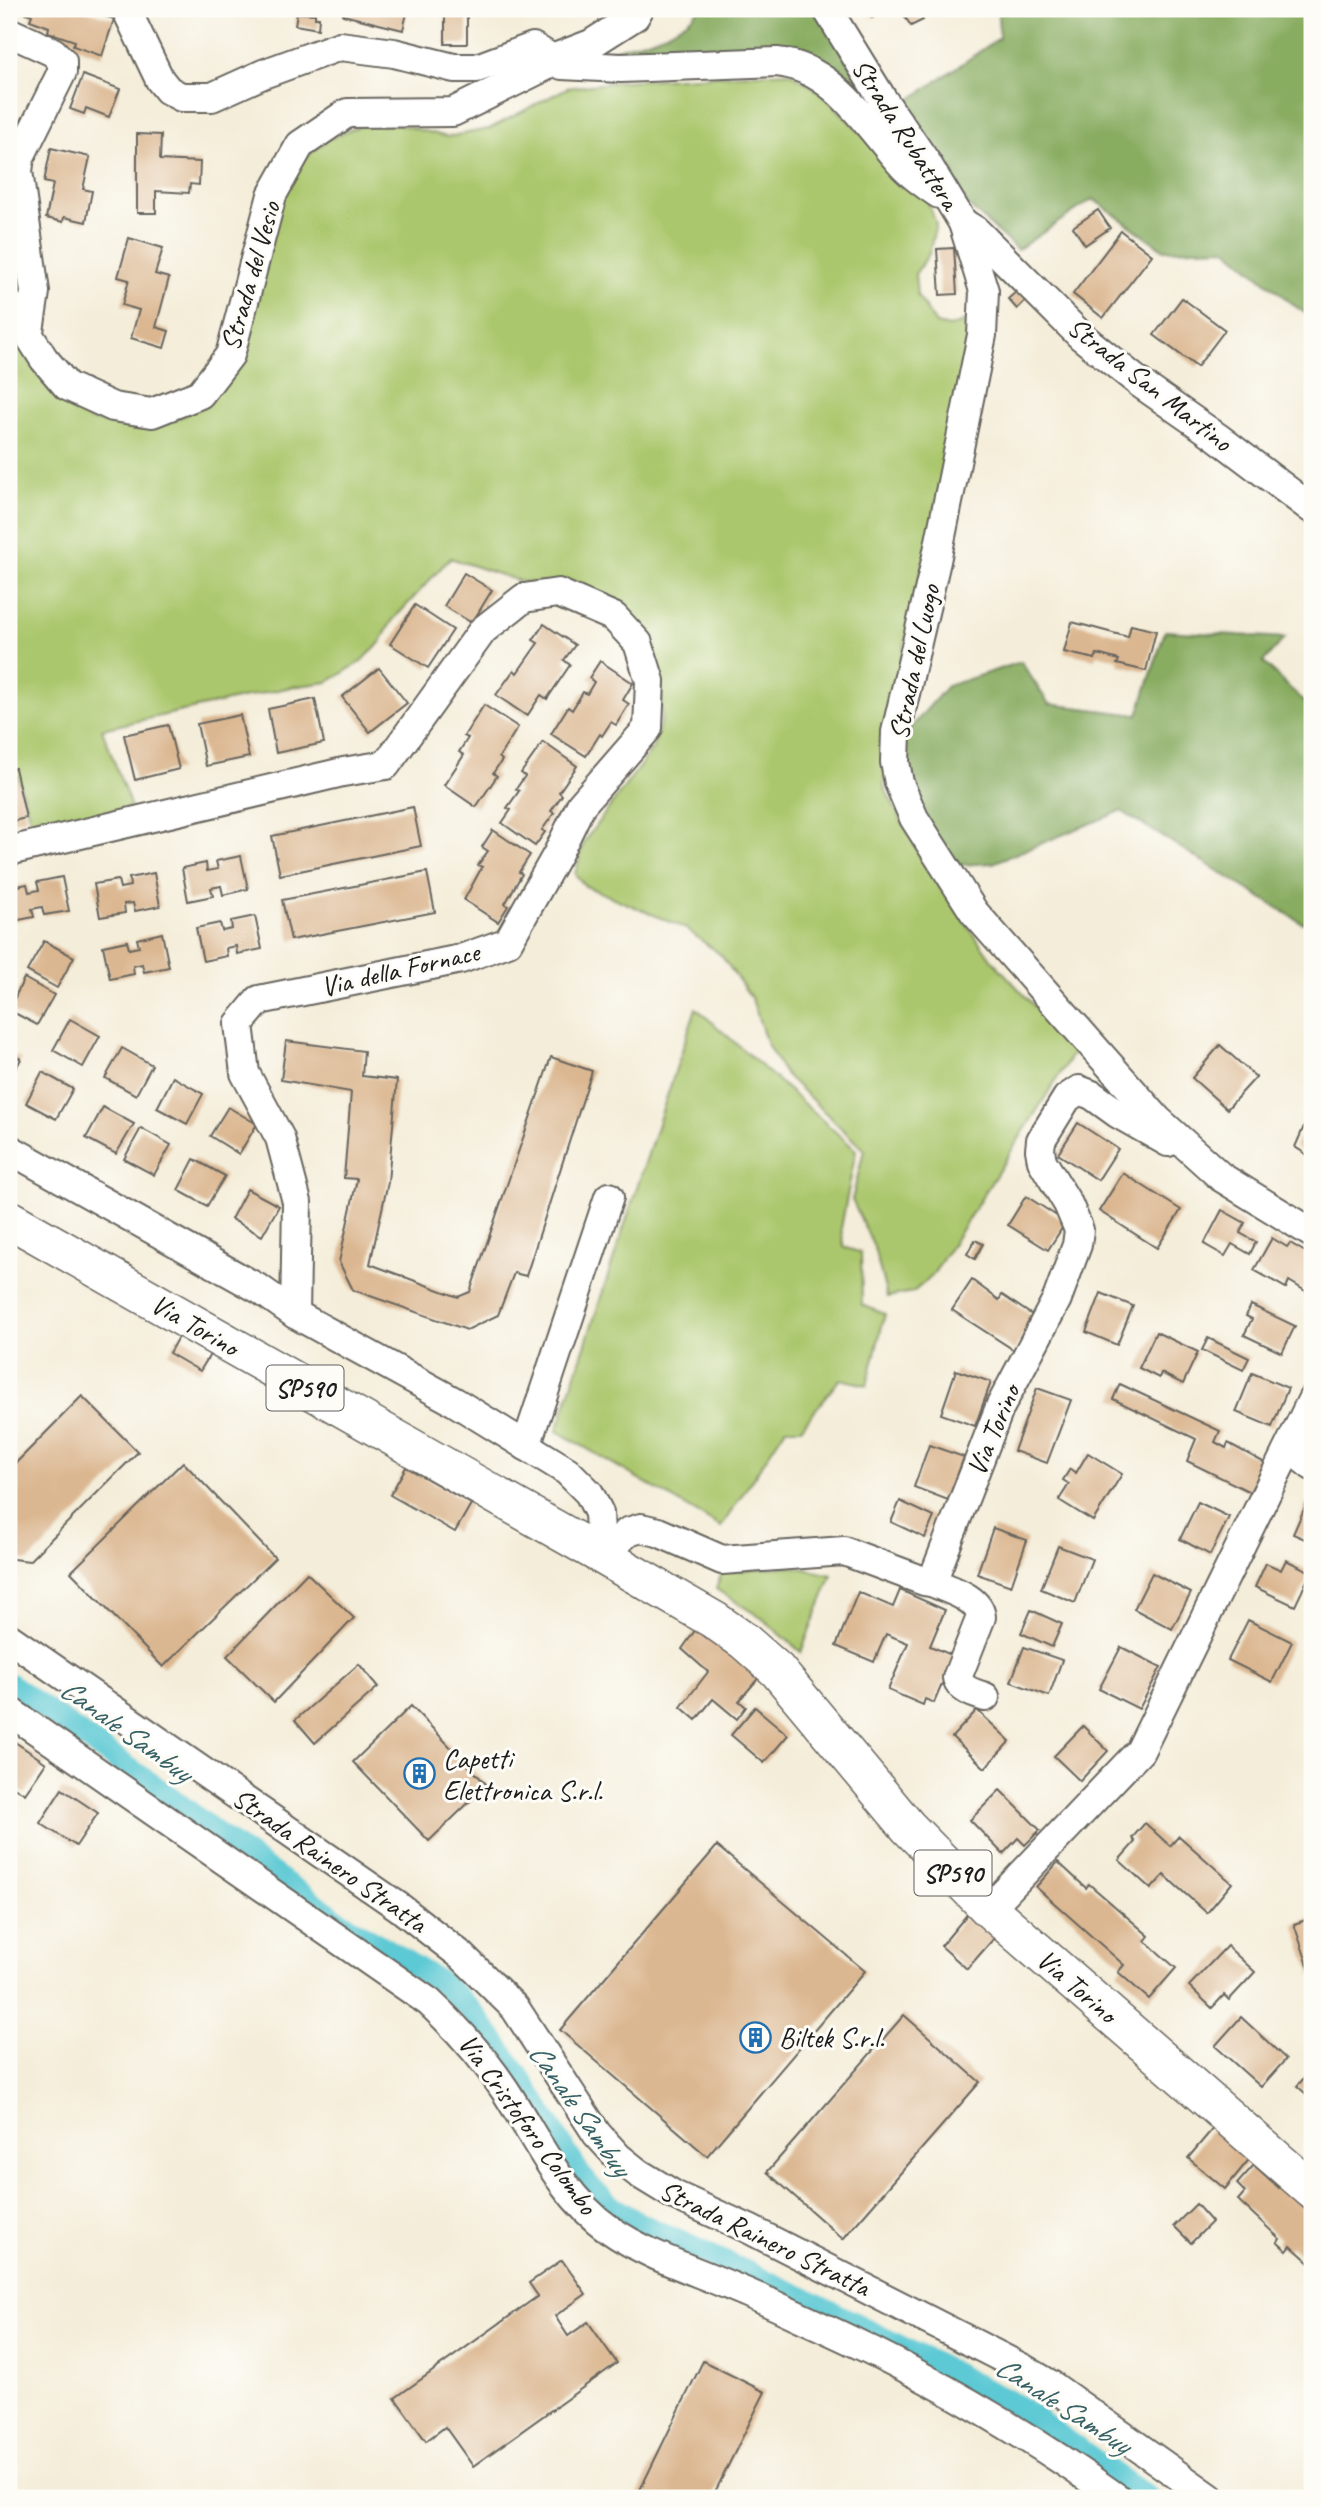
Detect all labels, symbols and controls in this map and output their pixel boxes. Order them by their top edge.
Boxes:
street label: Strada Rubattera [844,52,969,218]
street label: Strada del Vesio [212,196,288,354]
street label: Strada San Martino [1061,309,1241,460]
street label: Strada del Luogo [881,579,948,743]
street label: Via della Fornace [317,933,484,1004]
street label: Via Torino [145,1286,248,1365]
road number: SP590 [266,1366,344,1410]
street label: Via Torino [958,1377,1029,1481]
water label: Canale Sambuy [53,1670,203,1793]
place label: Capetti Elettronica S.r.l. [443,1741,603,1808]
building icon: Capetti Elettronica S.r.l. [403,1757,437,1791]
street label: Strada Rainero Stratta [226,1780,435,1941]
road number: SP590 [914,1850,992,1896]
street label: Via Torino [1030,1942,1127,2032]
building icon: Biltek S.r.l. [739,2020,773,2054]
place label: Biltek S.r.l. [779,2020,885,2055]
street label: Via Cristoforo Colombo [451,2027,606,2223]
water label: Canale Sambuy [520,2035,642,2187]
street label: Strada Rainero Stratta [654,2172,877,2305]
water label: Canale Sambuy [988,2347,1142,2465]

